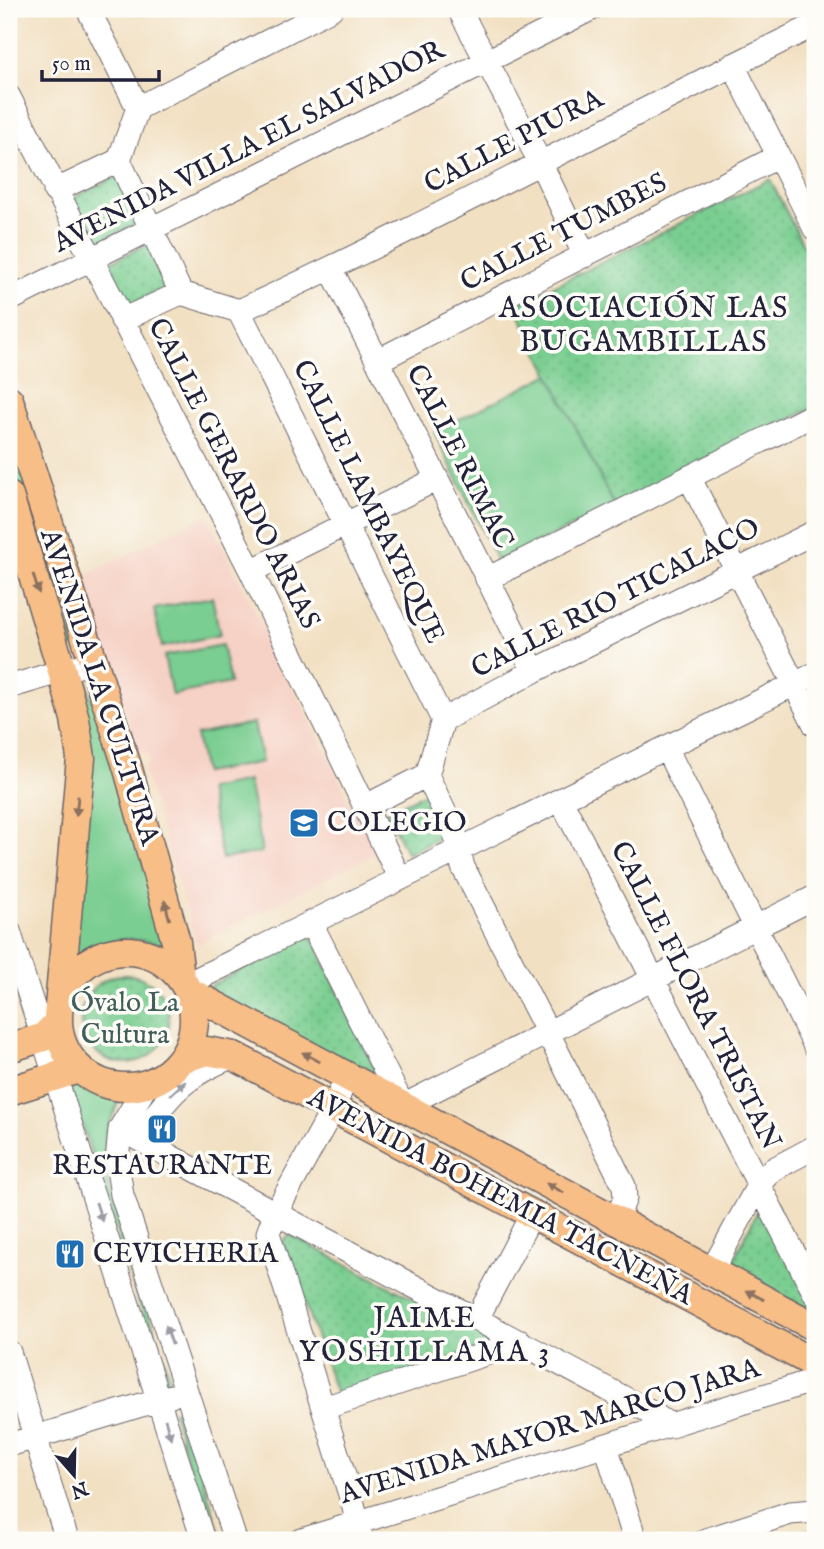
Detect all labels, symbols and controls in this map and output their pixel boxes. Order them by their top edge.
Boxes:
street label: AVENIDA VILLA EL SALVADOR [47,33,451,262]
scale bar [42,38,159,82]
text: 50 m [52,51,91,78]
street label: CALLE PIURA [419,81,610,202]
street label: CALLE TUMBES [455,166,673,300]
district label: ASOCIACIÓN LAS BUGAMBILLAS [498,290,789,362]
street label: CALLE GERARDO ARIAS [139,313,327,635]
street label: CALLE LAMBAYEQUE [284,355,452,649]
street label: CALLE RIMAC [397,359,521,555]
street label: CALLE RIO TICALACO [466,511,766,687]
street label: AVENIDA LA CULTURA [31,524,167,851]
one-way arrow [31,574,41,595]
one-way arrow [72,795,83,817]
school or university icon: COLEGIO [287,806,321,840]
place label: COLEGIO [327,806,466,841]
street label: CALLE FLORA TRISTAN [602,836,788,1156]
one-way arrow [161,899,172,921]
park label: Óvalo La Cultura [71,986,180,1053]
one-way arrow [301,1051,321,1063]
street label: AVENIDA BOHEMIA TACNEÑA [300,1079,700,1314]
one-way arrow [169,1080,187,1096]
restaurant icon: RESTAURANTE [145,1112,179,1146]
place label: RESTAURANTE [52,1149,272,1184]
one-way arrow [545,1182,564,1194]
one-way arrow [94,1202,105,1223]
restaurant icon: CEVICHERIA [53,1237,87,1271]
place label: CEVICHERIA [93,1237,279,1272]
one-way arrow [745,1289,765,1301]
district label: JAIME YOSHILLAMA 3 [299,1300,551,1372]
one-way arrow [163,1325,174,1346]
street label: AVENIDA MAYOR MARCO JARA [335,1351,765,1513]
one-way arrow [163,1419,173,1440]
north arrow [38,1440,108,1510]
text: N [67,1475,92,1503]

